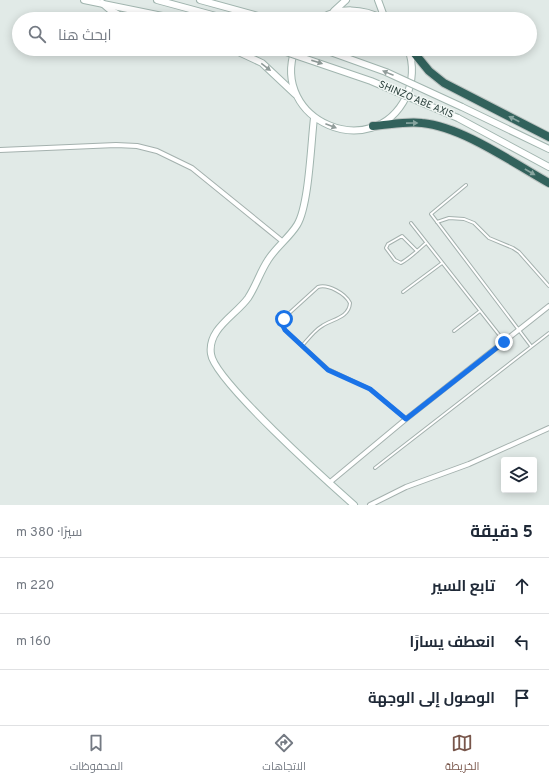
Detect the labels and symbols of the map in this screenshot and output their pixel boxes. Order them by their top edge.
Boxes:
one-way arrow [312,59,324,65]
one-way arrow [261,63,272,71]
one-way arrow [381,70,393,76]
street label: SHINZO ABE AXIS [376,78,456,122]
one-way arrow [509,116,520,122]
one-way arrow [406,119,418,126]
one-way arrow [325,124,337,130]
one-way arrow [524,169,536,176]
route start [275,310,293,328]
route end [495,333,513,351]

